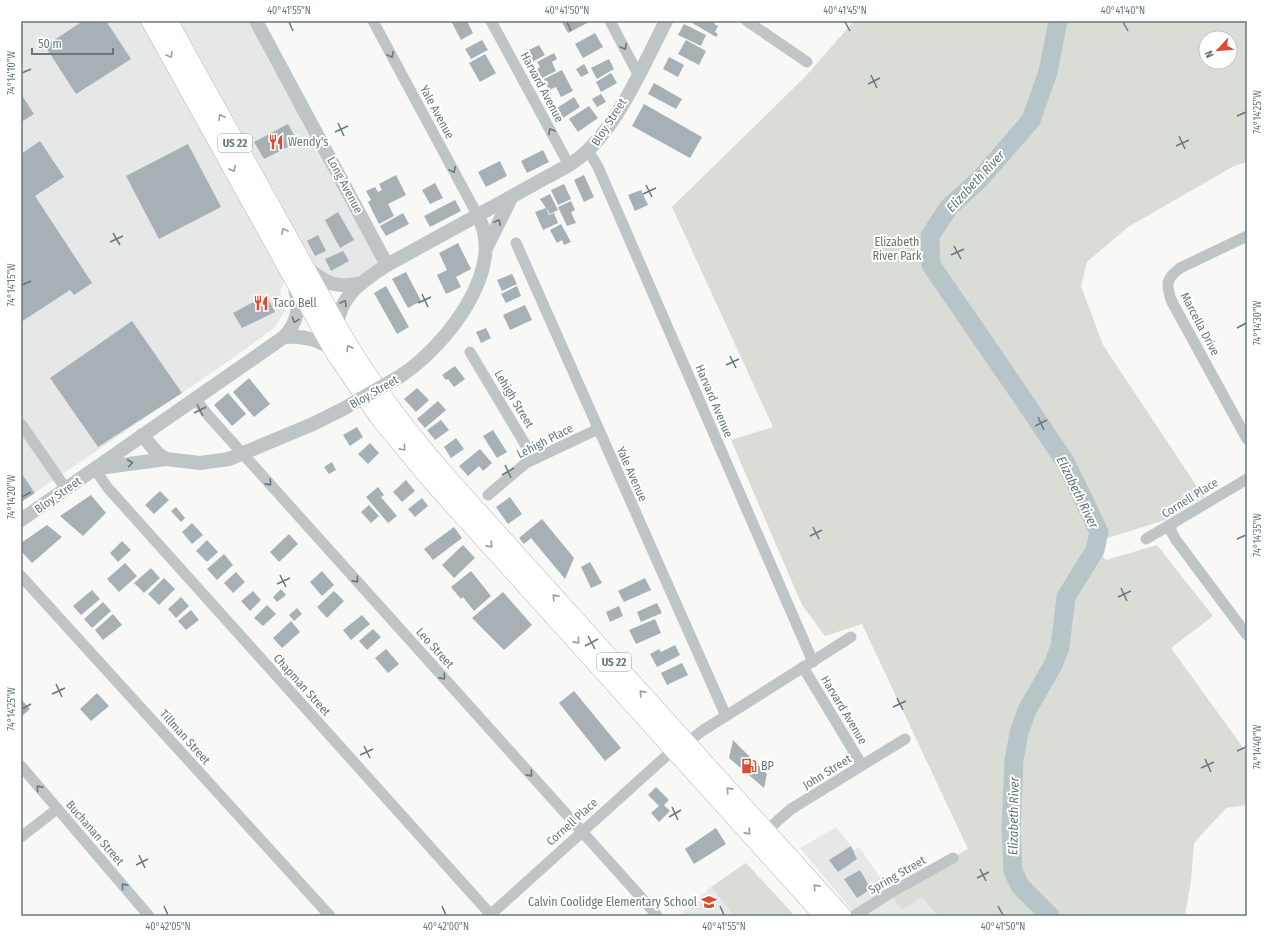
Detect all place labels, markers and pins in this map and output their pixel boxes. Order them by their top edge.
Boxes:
restaurant icon: Wendy's [267,133,285,151]
place label: Wendy's [288,135,328,149]
restaurant icon: Taco Bell [252,294,270,312]
place label: Taco Bell [273,296,317,310]
fuel station icon: BP [740,757,758,775]
place label: BP [761,759,774,773]
school or university icon: Calvin Coolidge Elementary School [700,893,718,911]
place label: Calvin Coolidge Elementary School [528,895,697,909]

